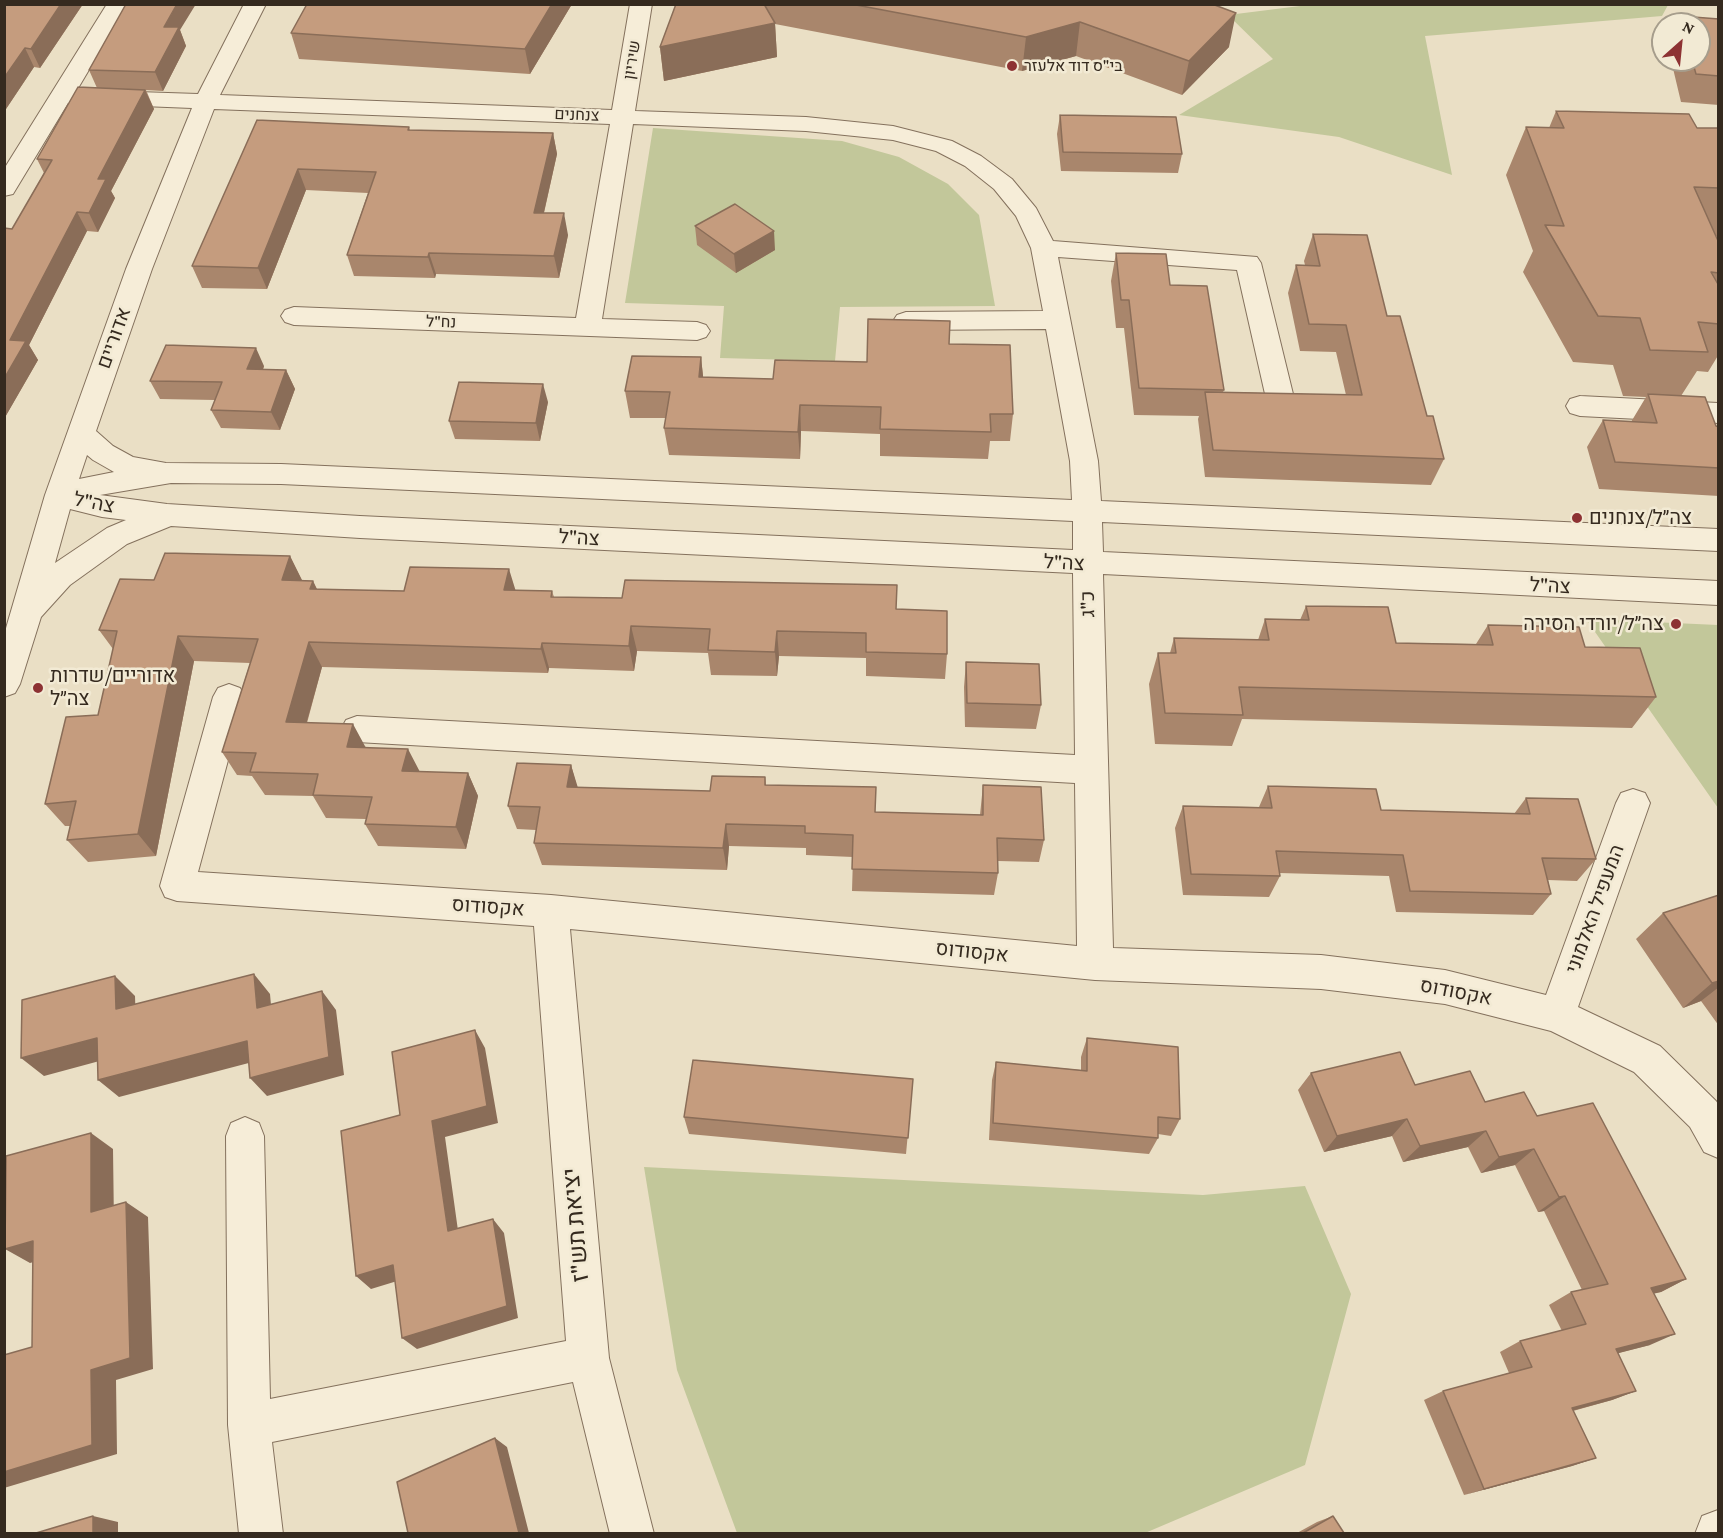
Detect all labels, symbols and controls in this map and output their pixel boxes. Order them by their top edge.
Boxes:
north arrow [1651,12,1711,72]
text: N [1680,17,1697,37]
street label: שיריון [619,39,645,81]
place label: בי"ס דוד אלעזר [1024,56,1123,76]
marker: בי"ס דוד אלעזר [1005,59,1019,73]
street label: צנחנים [554,105,600,125]
street label: אדוריים [92,304,136,372]
street label: נח"ל [426,312,456,332]
street label: צה"ל [72,487,116,519]
place label: צה״ל/צנחנים [1589,506,1692,530]
marker: צה״ל/צנחנים [1570,511,1584,525]
street label: צה"ל [558,525,600,551]
street label: צה"ל [1043,550,1085,576]
street label: צה"ל [1529,573,1571,599]
street label: כ"ג [1076,590,1100,618]
place label: צה״ל/יורדי הסירה [1523,612,1664,636]
marker: צה״ל/יורדי הסירה [1669,617,1683,631]
place label: אדוריים/שדרות צה״ל [50,664,175,711]
marker: אדוריים/שדרות צה״ל [31,681,45,695]
street label: המעפיל האלמוני [1561,841,1629,977]
street label: אקסודוס [451,892,525,922]
street label: אקסודוס [934,936,1010,968]
street label: אקסודוס [1418,973,1494,1011]
street label: יציאת תש"ז [557,1167,595,1283]

